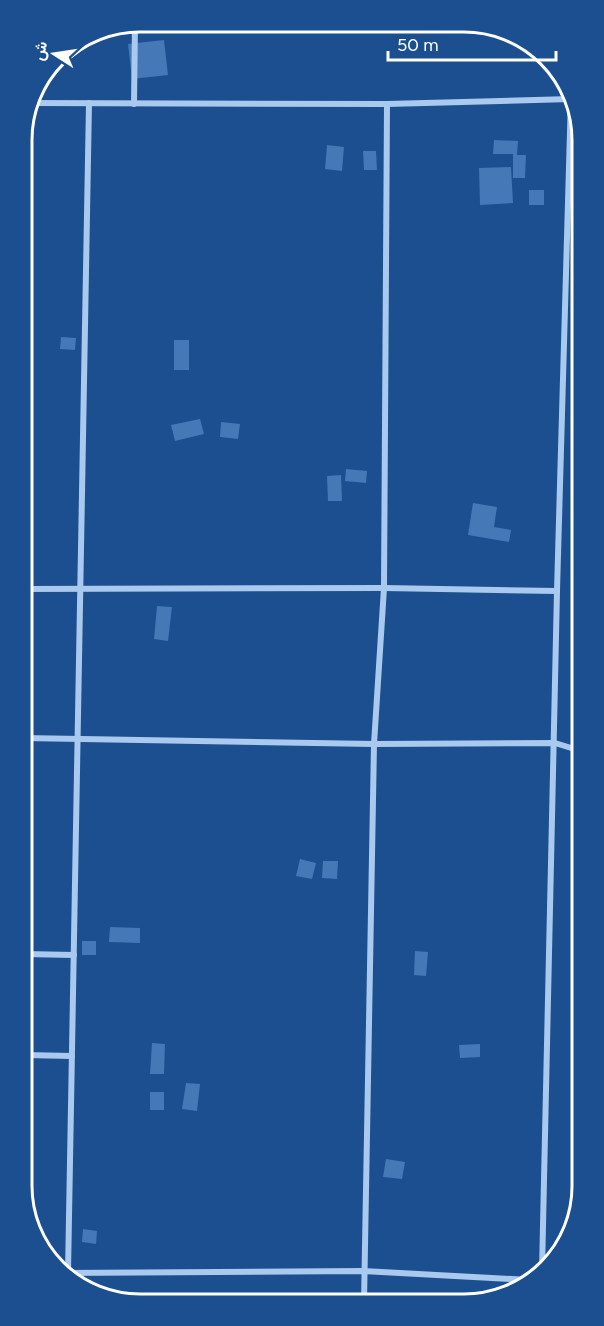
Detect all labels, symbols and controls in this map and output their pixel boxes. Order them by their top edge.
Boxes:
north arrow [24,24,84,84]
scale bar [388,24,556,62]
text: 50 m [397,34,439,56]
text: ش [29,40,51,62]

